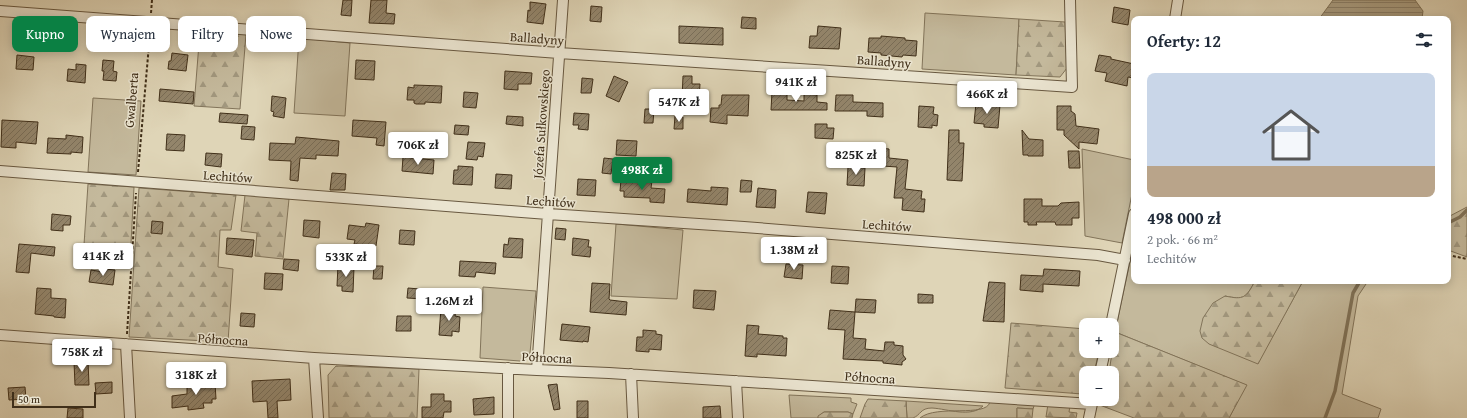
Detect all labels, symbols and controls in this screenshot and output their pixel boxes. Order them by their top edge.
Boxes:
chip: Kupno [12,16,78,52]
chip: Wynajem [86,16,170,52]
chip: Filtry [178,16,238,52]
chip: Nowe [246,16,306,52]
street label: Balladyny [509,27,565,50]
text: Oferty: 12 [1147,28,1221,53]
icon: filters [1413,29,1435,51]
street label: Balladyny [856,50,912,73]
street label: Józefa Sułkowskiego [528,68,555,181]
pin: 941K zł [759,69,833,103]
street label: Gwalberta [120,71,143,128]
text: 941K zł [775,72,817,91]
pin: 466K zł [950,81,1024,115]
text: 466K zł [966,84,1008,103]
pin: 547K zł [642,89,716,123]
text: 547K zł [658,92,700,111]
icon: home [1255,99,1327,171]
pin: 706K zł [381,132,455,166]
text: 706K zł [397,135,439,154]
pin: 825K zł [819,142,893,176]
text: 825K zł [835,145,877,164]
pin: 498K zł [605,157,679,191]
text: 498K zł [621,160,663,179]
street label: Lechitów [203,165,254,188]
street label: Lechitów [526,190,577,213]
text: 498 000 zł [1147,205,1221,230]
street label: Lechitów [862,214,913,237]
text: 2 pok. · 66 m² [1147,230,1218,249]
pin: 1.38M zł [753,237,835,271]
text: 1.38M zł [770,240,818,259]
pin: 414K zł [66,243,140,277]
pin: 533K zł [309,244,383,278]
text: 414K zł [82,246,124,265]
text: 533K zł [325,247,367,266]
text: Lechitów [1147,249,1196,268]
pin: 1.26M zł [408,288,490,322]
text: 1.26M zł [425,291,473,310]
map controls [1079,318,1119,406]
button: + [1079,318,1119,358]
street label: Północna [197,328,250,351]
pin: 758K zł [45,339,119,373]
text: 758K zł [61,342,103,361]
street label: Północna [521,347,574,368]
pin: 318K zł [159,362,233,396]
text: 318K zł [175,365,217,384]
street label: Północna [844,366,897,389]
button: − [1079,366,1119,406]
scale bar [12,390,96,409]
text: 50 m [18,391,40,407]

